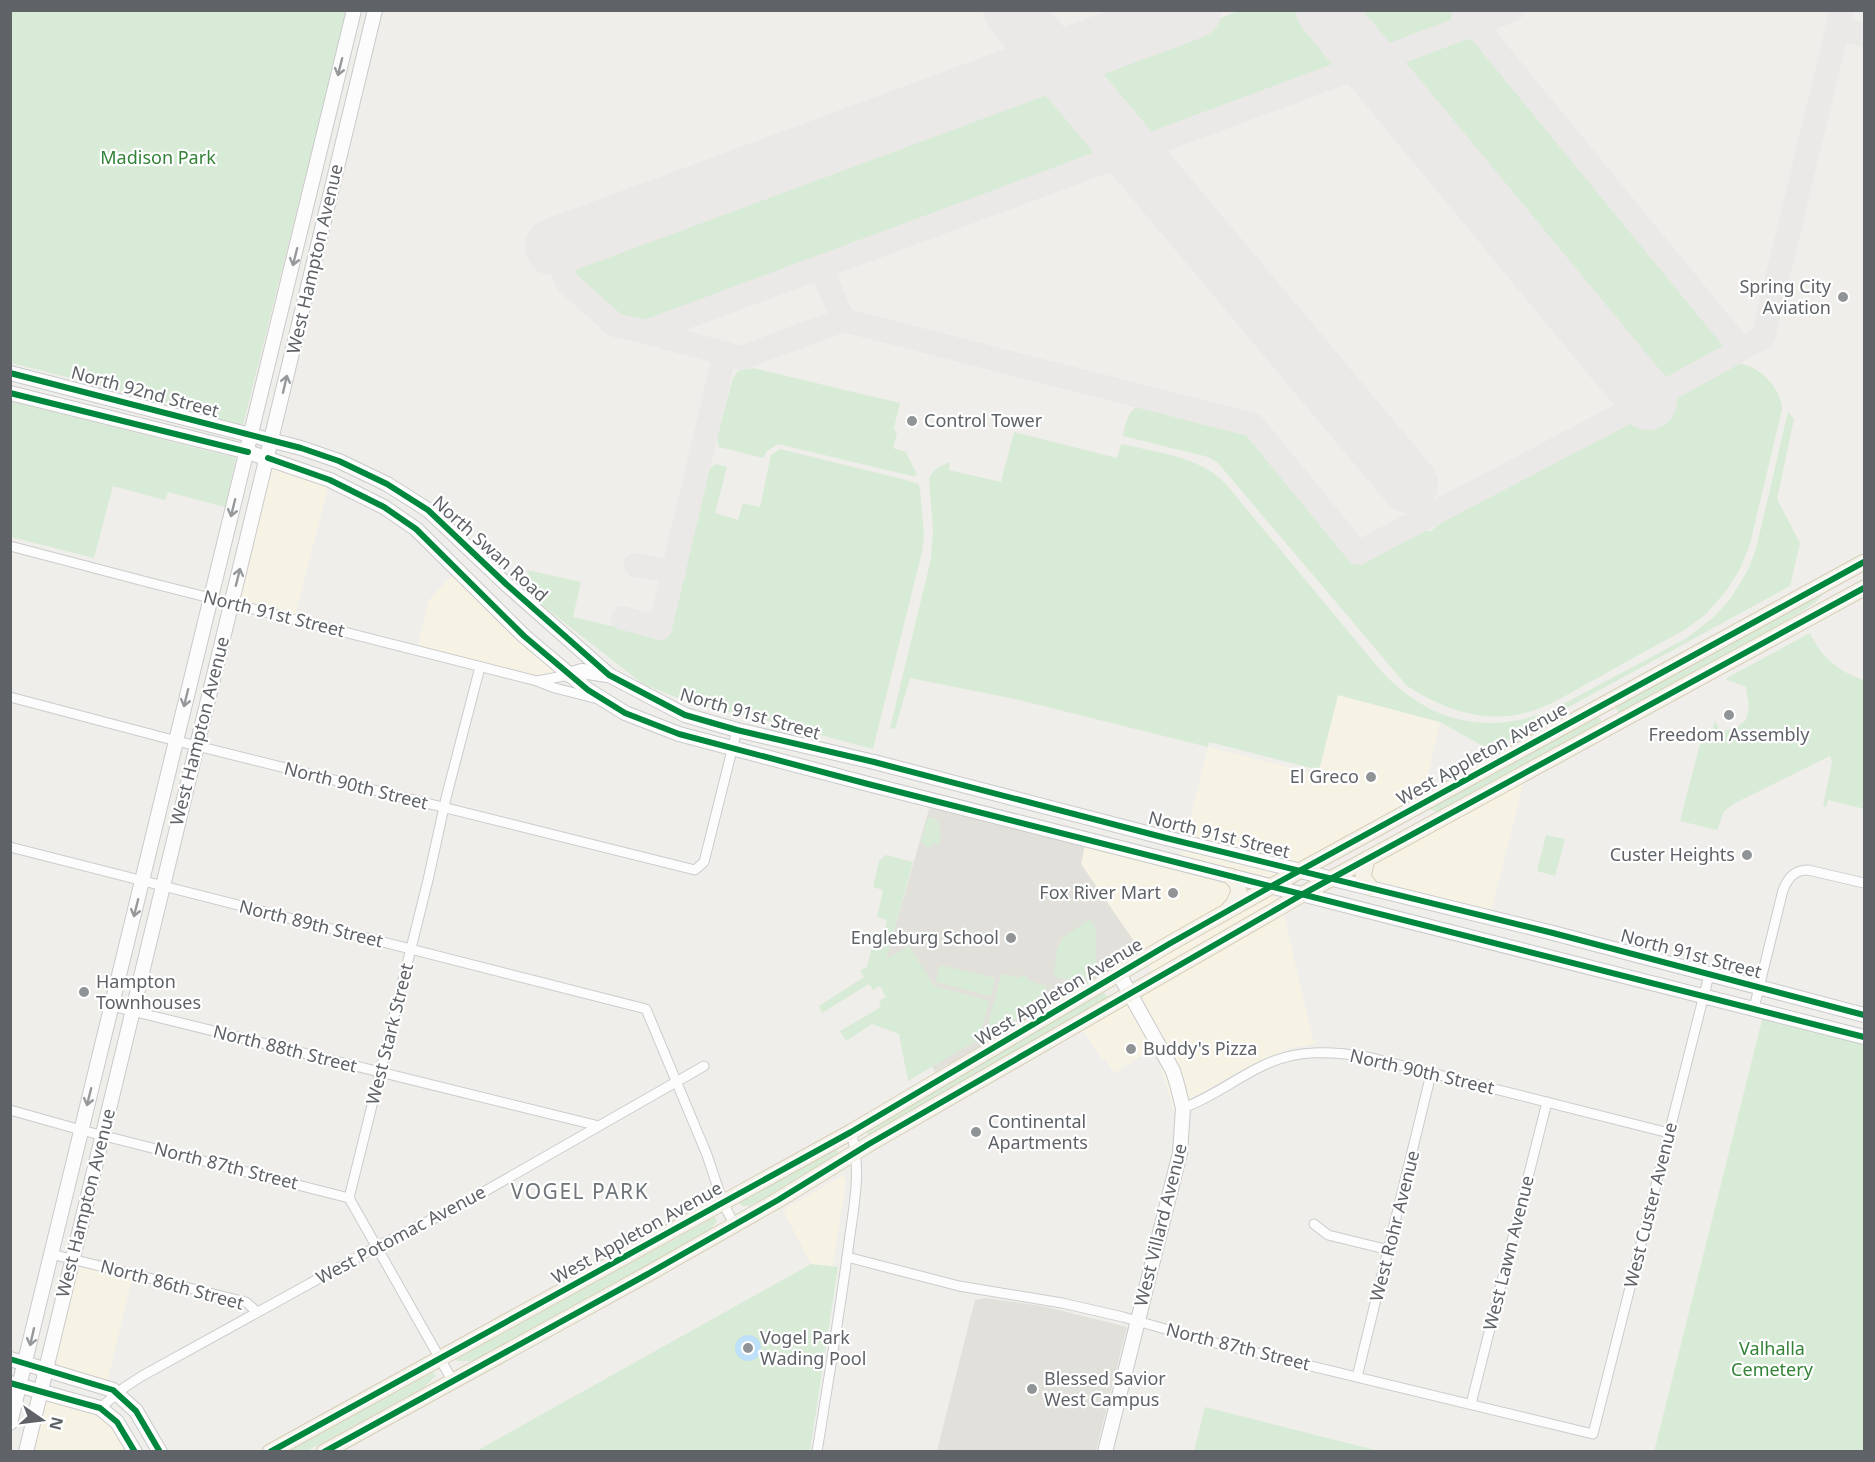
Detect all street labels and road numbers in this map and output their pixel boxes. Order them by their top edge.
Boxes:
street label: West Hampton Avenue [281,162,348,356]
street label: North 92nd Street [69,360,222,422]
street label: North Swan Road [428,490,554,607]
street label: North 91st Street [201,584,348,642]
street label: West Hampton Avenue [164,634,234,828]
street label: North 91st Street [677,682,824,745]
street label: West Appleton Avenue [1392,696,1571,810]
street label: North 90th Street [282,756,431,815]
street label: North 91st Street [1146,805,1293,863]
street label: North 89th Street [237,894,386,953]
street label: North 91st Street [1618,923,1765,984]
street label: West Appleton Avenue [970,932,1147,1051]
street label: West Stark Street [360,960,418,1107]
street label: North 88th Street [211,1019,360,1078]
street label: North 90th Street [1348,1043,1497,1099]
street label: West Hampton Avenue [50,1106,120,1300]
street label: West Custer Avenue [1618,1120,1682,1290]
street label: North 87th Street [152,1136,301,1195]
street label: West Villard Avenue [1128,1141,1192,1309]
street label: West Rohr Avenue [1364,1148,1424,1304]
street label: West Lawn Avenue [1477,1173,1539,1333]
street label: West Appleton Avenue [547,1175,726,1289]
street label: West Potomac Avenue [311,1179,490,1289]
street label: North 86th Street [98,1253,247,1315]
street label: North 87th Street [1164,1317,1313,1376]

